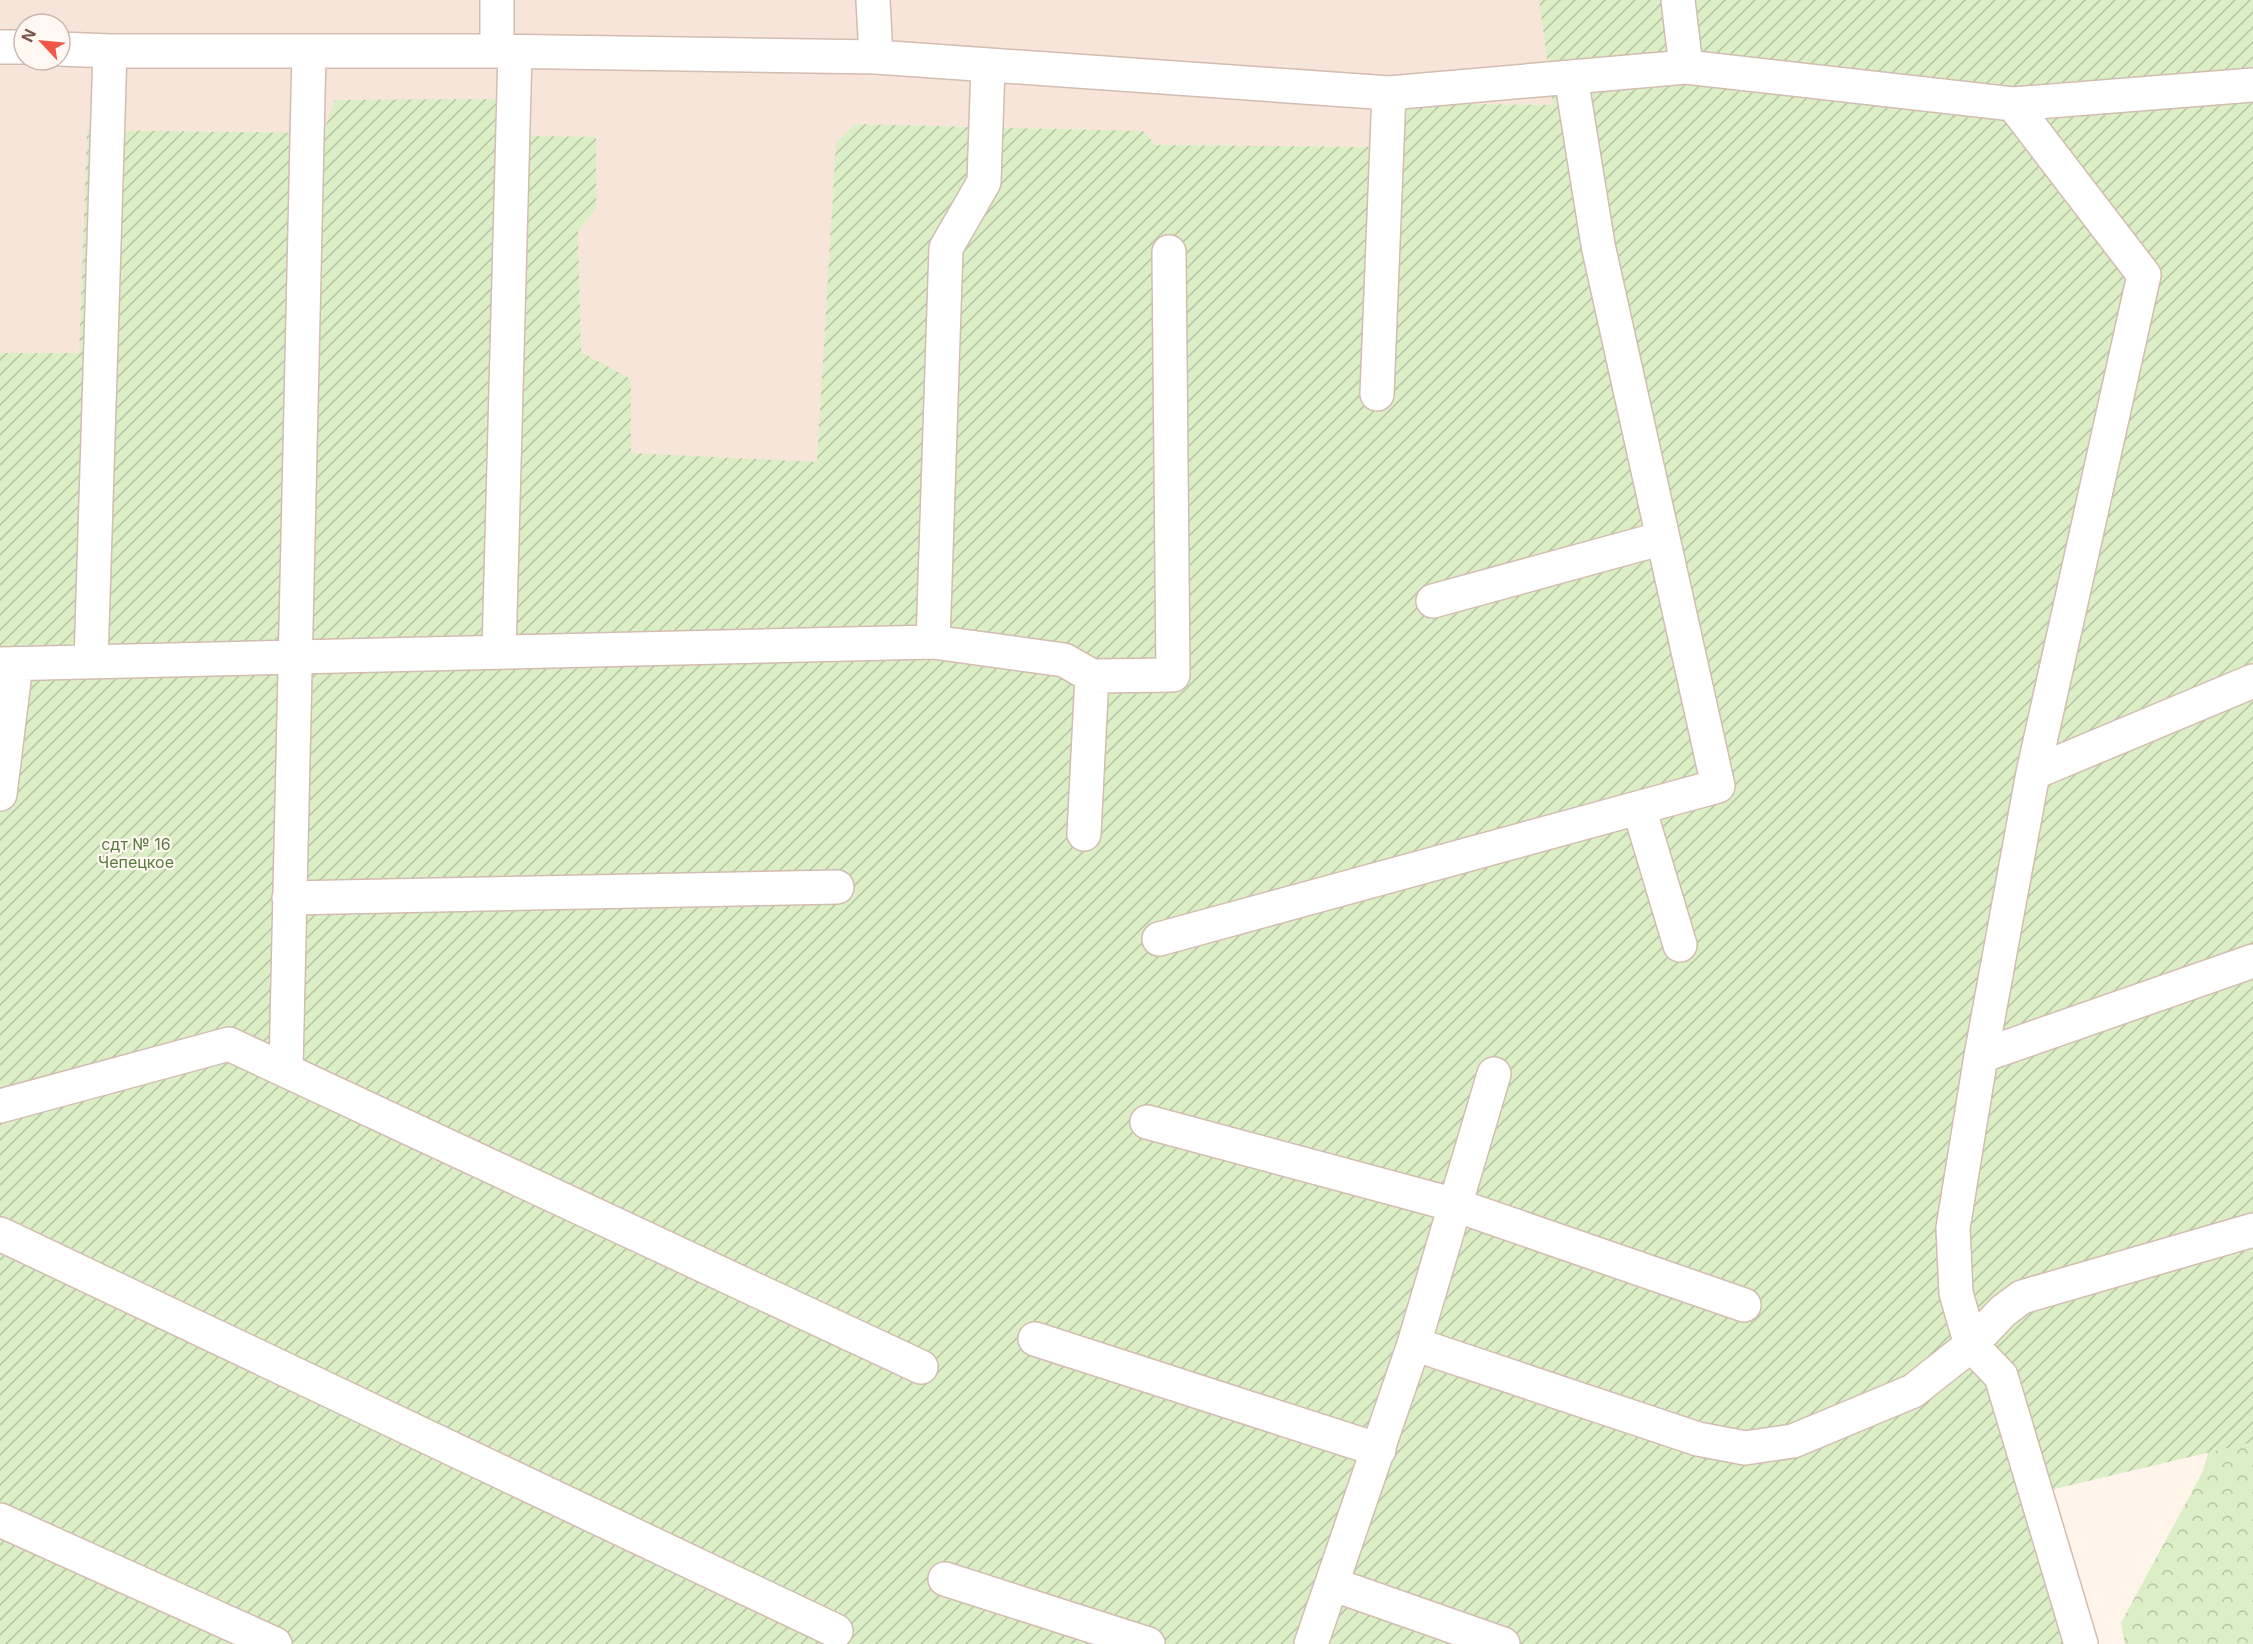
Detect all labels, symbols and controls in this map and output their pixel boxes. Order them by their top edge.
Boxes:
north arrow [12,12,72,72]
text: N [17,26,40,45]
park label: сдт № 16 Чепецкое [98,834,174,872]

